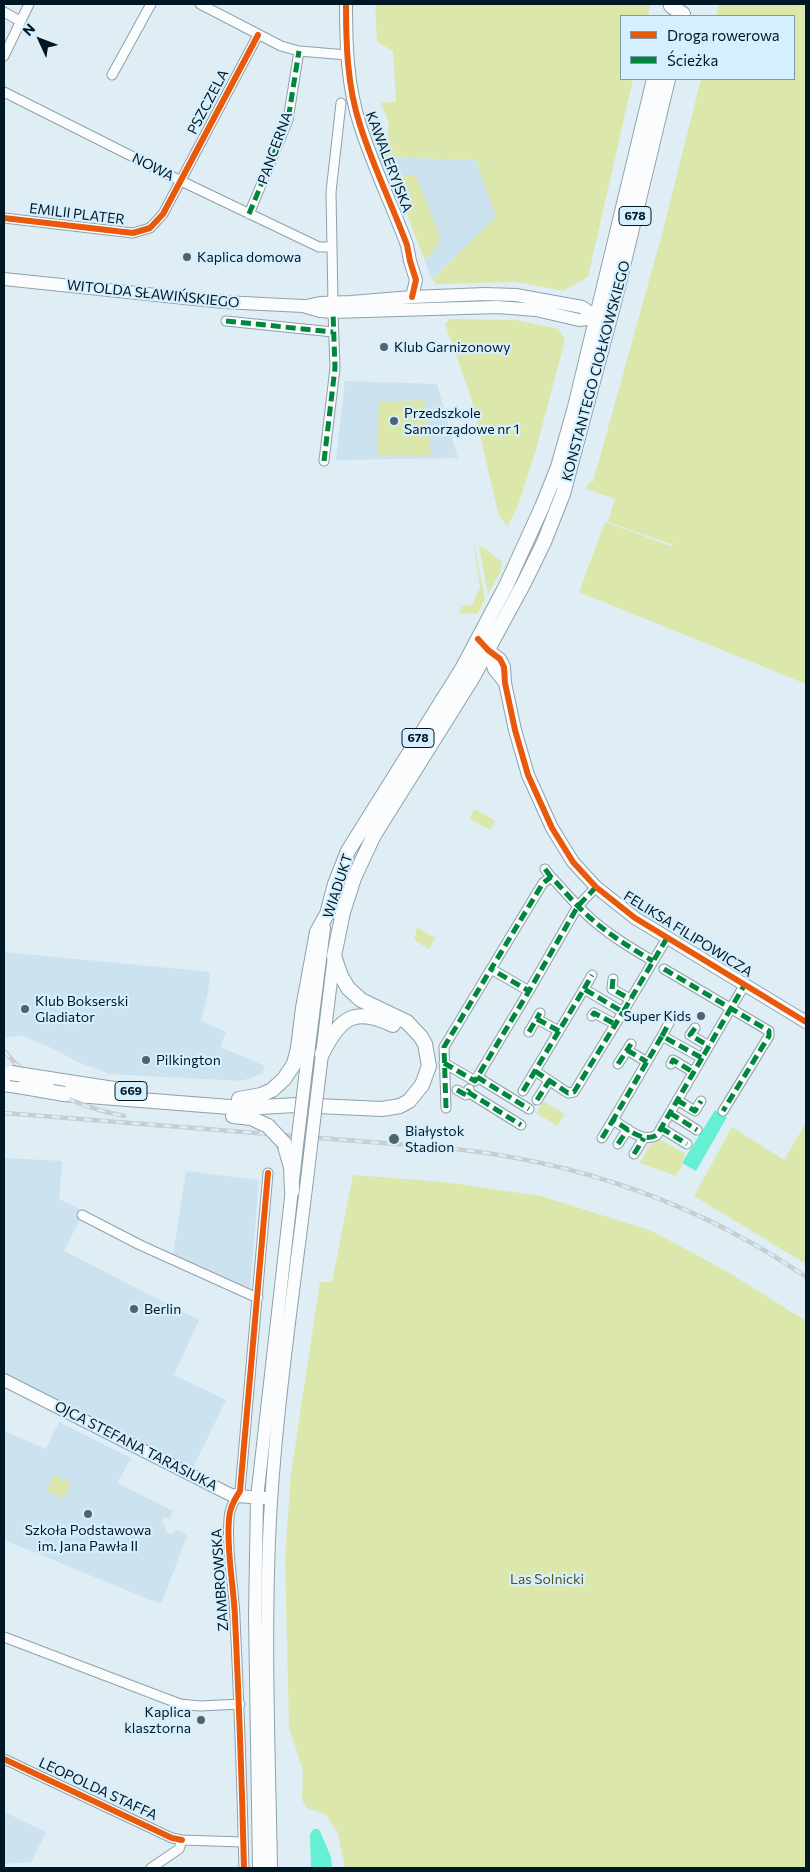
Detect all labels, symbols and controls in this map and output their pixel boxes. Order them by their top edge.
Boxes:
north arrow [15,15,65,65]
legend [620,15,795,80]
text: N [19,20,38,39]
text: Droga rowerowa [667,26,780,44]
text: Ścieżka [667,51,718,69]
street label: PSZCZELA [184,67,232,137]
street label: KAWALERYJSKA [362,109,416,215]
street label: PANCERNA [254,110,296,186]
street label: NOWA [129,149,177,185]
street label: EMILII PLATER [28,200,126,228]
road number: 678 [619,207,651,226]
place label: Kaplica domowa [197,249,301,265]
marker: Kaplica domowa [181,251,193,263]
street label: KONSTANTEGO CIOŁKOWSKIEGO [558,259,634,483]
street label: WITOLDA SŁAWIŃSKIEGO [66,277,240,311]
place label: Klub Garnizonowy [394,339,510,355]
marker: Klub Garnizonowy [378,341,390,353]
place label: Przedszkole Samorządowe nr 1 [404,405,519,438]
marker: Przedszkole Samorządowe nr 1 [388,415,400,427]
road number: 678 [402,728,434,748]
street label: WIADUKT [320,852,356,920]
street label: FELIKSA FILIPOWICZA [620,887,756,981]
place label: Klub Bokserski Gladiator [35,993,128,1026]
marker: Klub Bokserski Gladiator [19,1003,31,1015]
place label: Super Kids [624,1008,691,1024]
marker: Super Kids [695,1010,707,1022]
place label: Pilkington [156,1052,221,1068]
marker: Pilkington [140,1054,152,1066]
road number: 669 [115,1082,147,1100]
place label: Białystok Stadion [405,1123,464,1156]
marker: Białystok Stadion [387,1132,401,1146]
place label: Berlin [144,1301,181,1317]
marker: Berlin [128,1303,140,1315]
street label: OJCA STEFANA TARASIUKA [52,1398,220,1494]
marker: Szkoła Podstawowa im. Jana Pawła II [82,1508,94,1520]
place label: Szkoła Podstawowa im. Jana Pawła II [25,1522,151,1554]
street label: ZAMBROWSKA [208,1528,232,1632]
park label: Las Solnicki [510,1571,584,1587]
place label: Kaplica klasztorna [124,1704,191,1736]
marker: Kaplica klasztorna [195,1714,207,1726]
street label: LEOPOLDA STAFFA [36,1754,160,1824]

